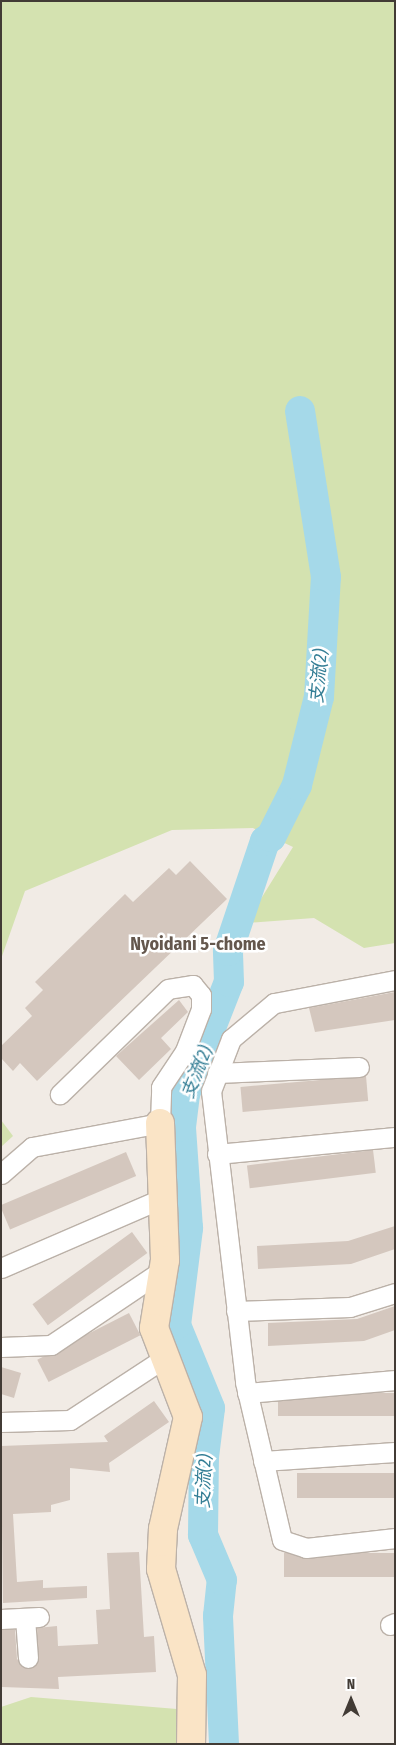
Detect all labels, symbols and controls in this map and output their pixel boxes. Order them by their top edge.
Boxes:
water label: 支流(2) [306,648,332,704]
district label: Nyoidani 5-chome [130,933,266,955]
water label: 支流(2) [177,1043,217,1101]
water label: 支流(2) [192,1453,216,1509]
north arrow [326,1675,376,1725]
text: N [347,1676,355,1693]

